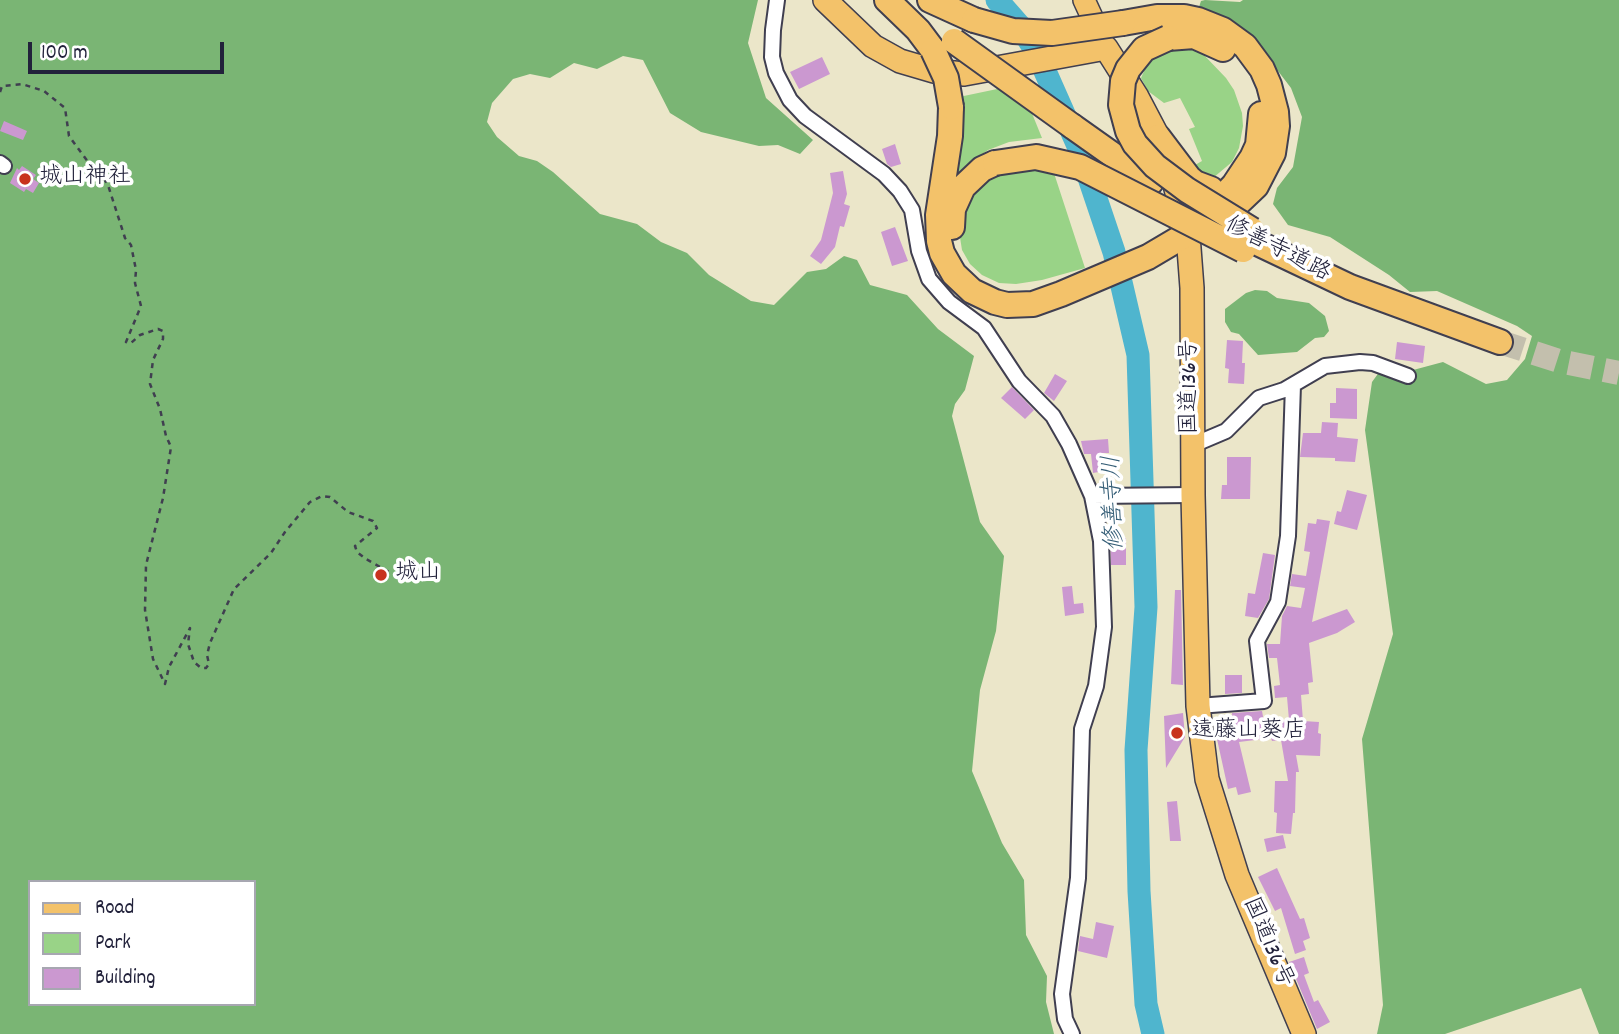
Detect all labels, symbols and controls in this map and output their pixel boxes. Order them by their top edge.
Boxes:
scale bar [32,28,228,72]
text: 100 m [41,39,88,69]
place label: 城山神社 [39,165,131,193]
marker: 城山神社 [17,171,33,187]
street label: 修善寺道路 [1220,213,1334,289]
street label: 国道136号 [1178,339,1206,435]
water label: 修善寺川 [1100,455,1132,551]
place label: 城山 [395,561,441,589]
marker: 城山 [373,567,389,583]
place label: 遠藤山葵店 [1191,719,1306,747]
marker: 遠藤山葵店 [1169,725,1185,741]
legend [28,880,256,1006]
text: Road [95,894,134,924]
street label: 国道136号 [1235,894,1297,992]
text: Park [95,929,131,959]
text: Building [95,964,155,994]

